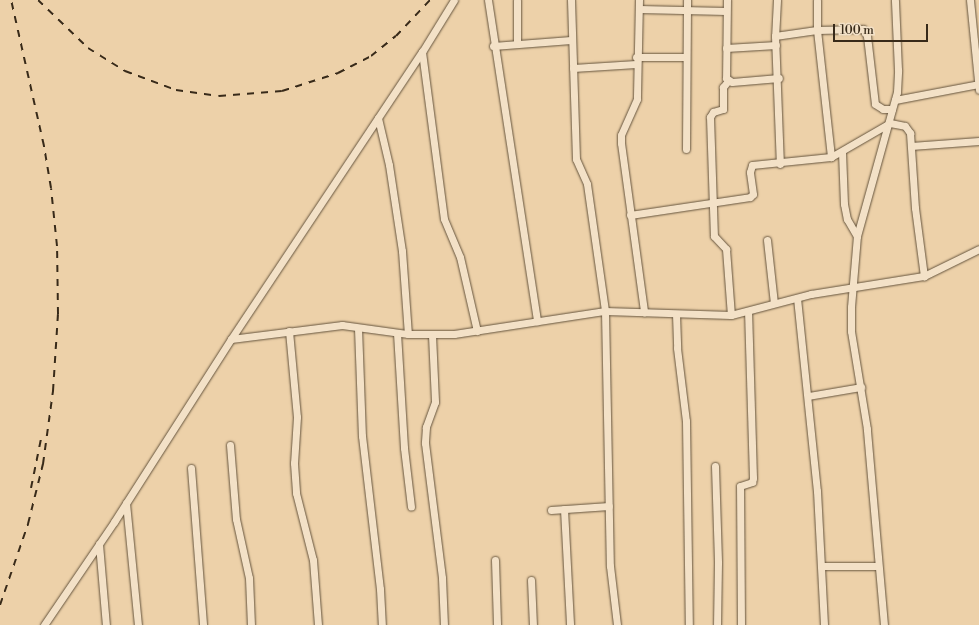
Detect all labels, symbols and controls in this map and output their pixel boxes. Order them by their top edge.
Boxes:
scale bar [835,16,930,42]
text: 100 m [840,23,874,38]

